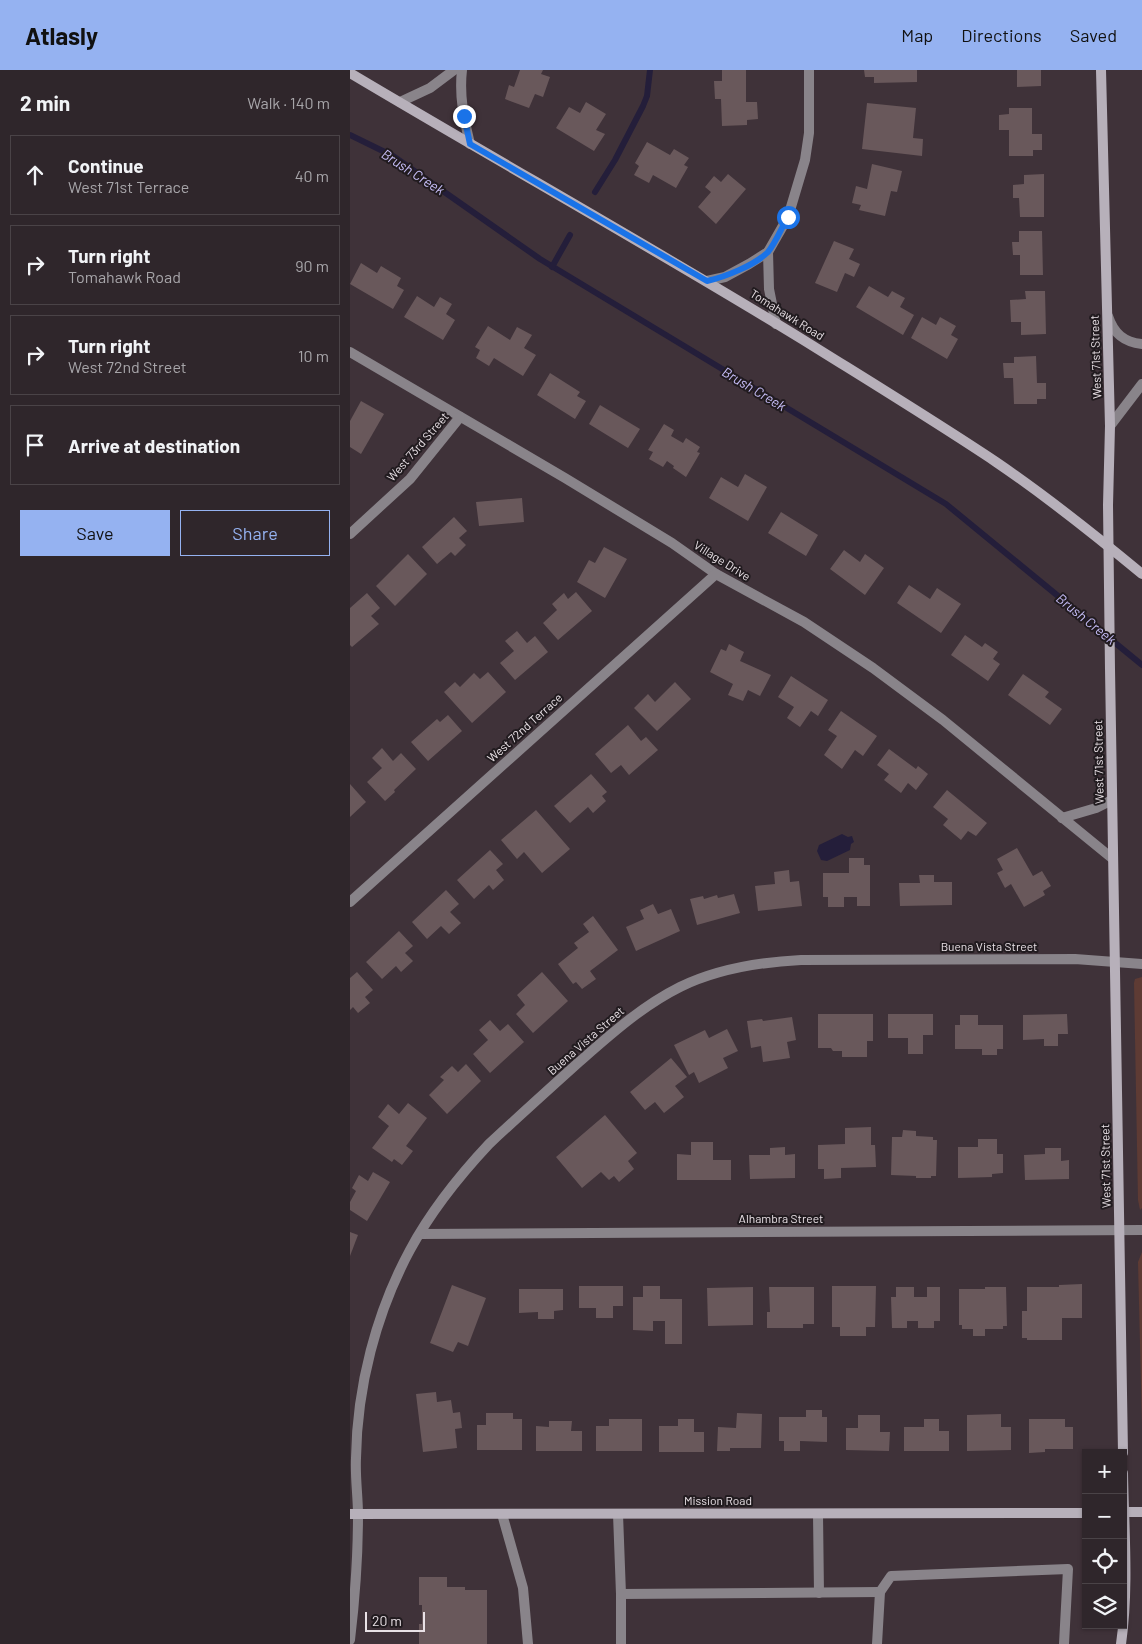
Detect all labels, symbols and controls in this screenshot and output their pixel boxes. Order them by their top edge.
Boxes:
text: Atlasly [25,21,98,50]
text: Map [901,24,933,46]
text: Directions [961,24,1042,46]
text: Saved [1070,24,1117,46]
text: 2 min [20,90,70,115]
text: Walk · 140 m [247,93,330,112]
route end [453,105,476,128]
water label: Brush Creek [379,145,448,198]
text: Continue [68,154,144,177]
icon: ahead [21,161,49,189]
text: 40 m [295,166,329,185]
text: West 71st Terrace [68,177,189,196]
route start [777,206,800,229]
text: Turn right [68,244,150,267]
icon: right [21,251,49,279]
text: 90 m [295,256,329,275]
text: Tomahawk Road [68,267,181,286]
street label: Tomahawk Road [748,286,827,343]
street label: West 71st Street [1087,315,1103,399]
text: Turn right [68,334,150,357]
icon: right [21,341,49,369]
text: 10 m [298,346,329,365]
text: West 72nd Street [68,357,187,376]
water label: Brush Creek [719,363,790,414]
street label: West 73rd Street [384,409,451,484]
icon: arrive [21,431,49,459]
text: Arrive at destination [68,434,240,457]
button: Save [20,510,170,556]
button: Share [180,510,330,556]
street label: Village Drive [692,537,753,583]
water label: Brush Creek [1053,589,1120,648]
street label: West 72nd Terrace [484,690,565,765]
street label: West 71st Street [1090,720,1106,804]
street label: Buena Vista Street [941,939,1037,953]
street label: Buena Vista Street [544,1003,626,1077]
street label: West 71st Street [1097,1124,1113,1208]
street label: Alhambra Street [739,1211,823,1225]
map controls [1082,1449,1127,1629]
button: + [1082,1449,1127,1494]
street label: Mission Road [684,1493,752,1507]
button: − [1082,1494,1127,1539]
button: locate [1082,1539,1127,1584]
button: layers [1082,1584,1127,1629]
scale bar [365,1609,425,1632]
text: 20 m [372,1612,402,1629]

